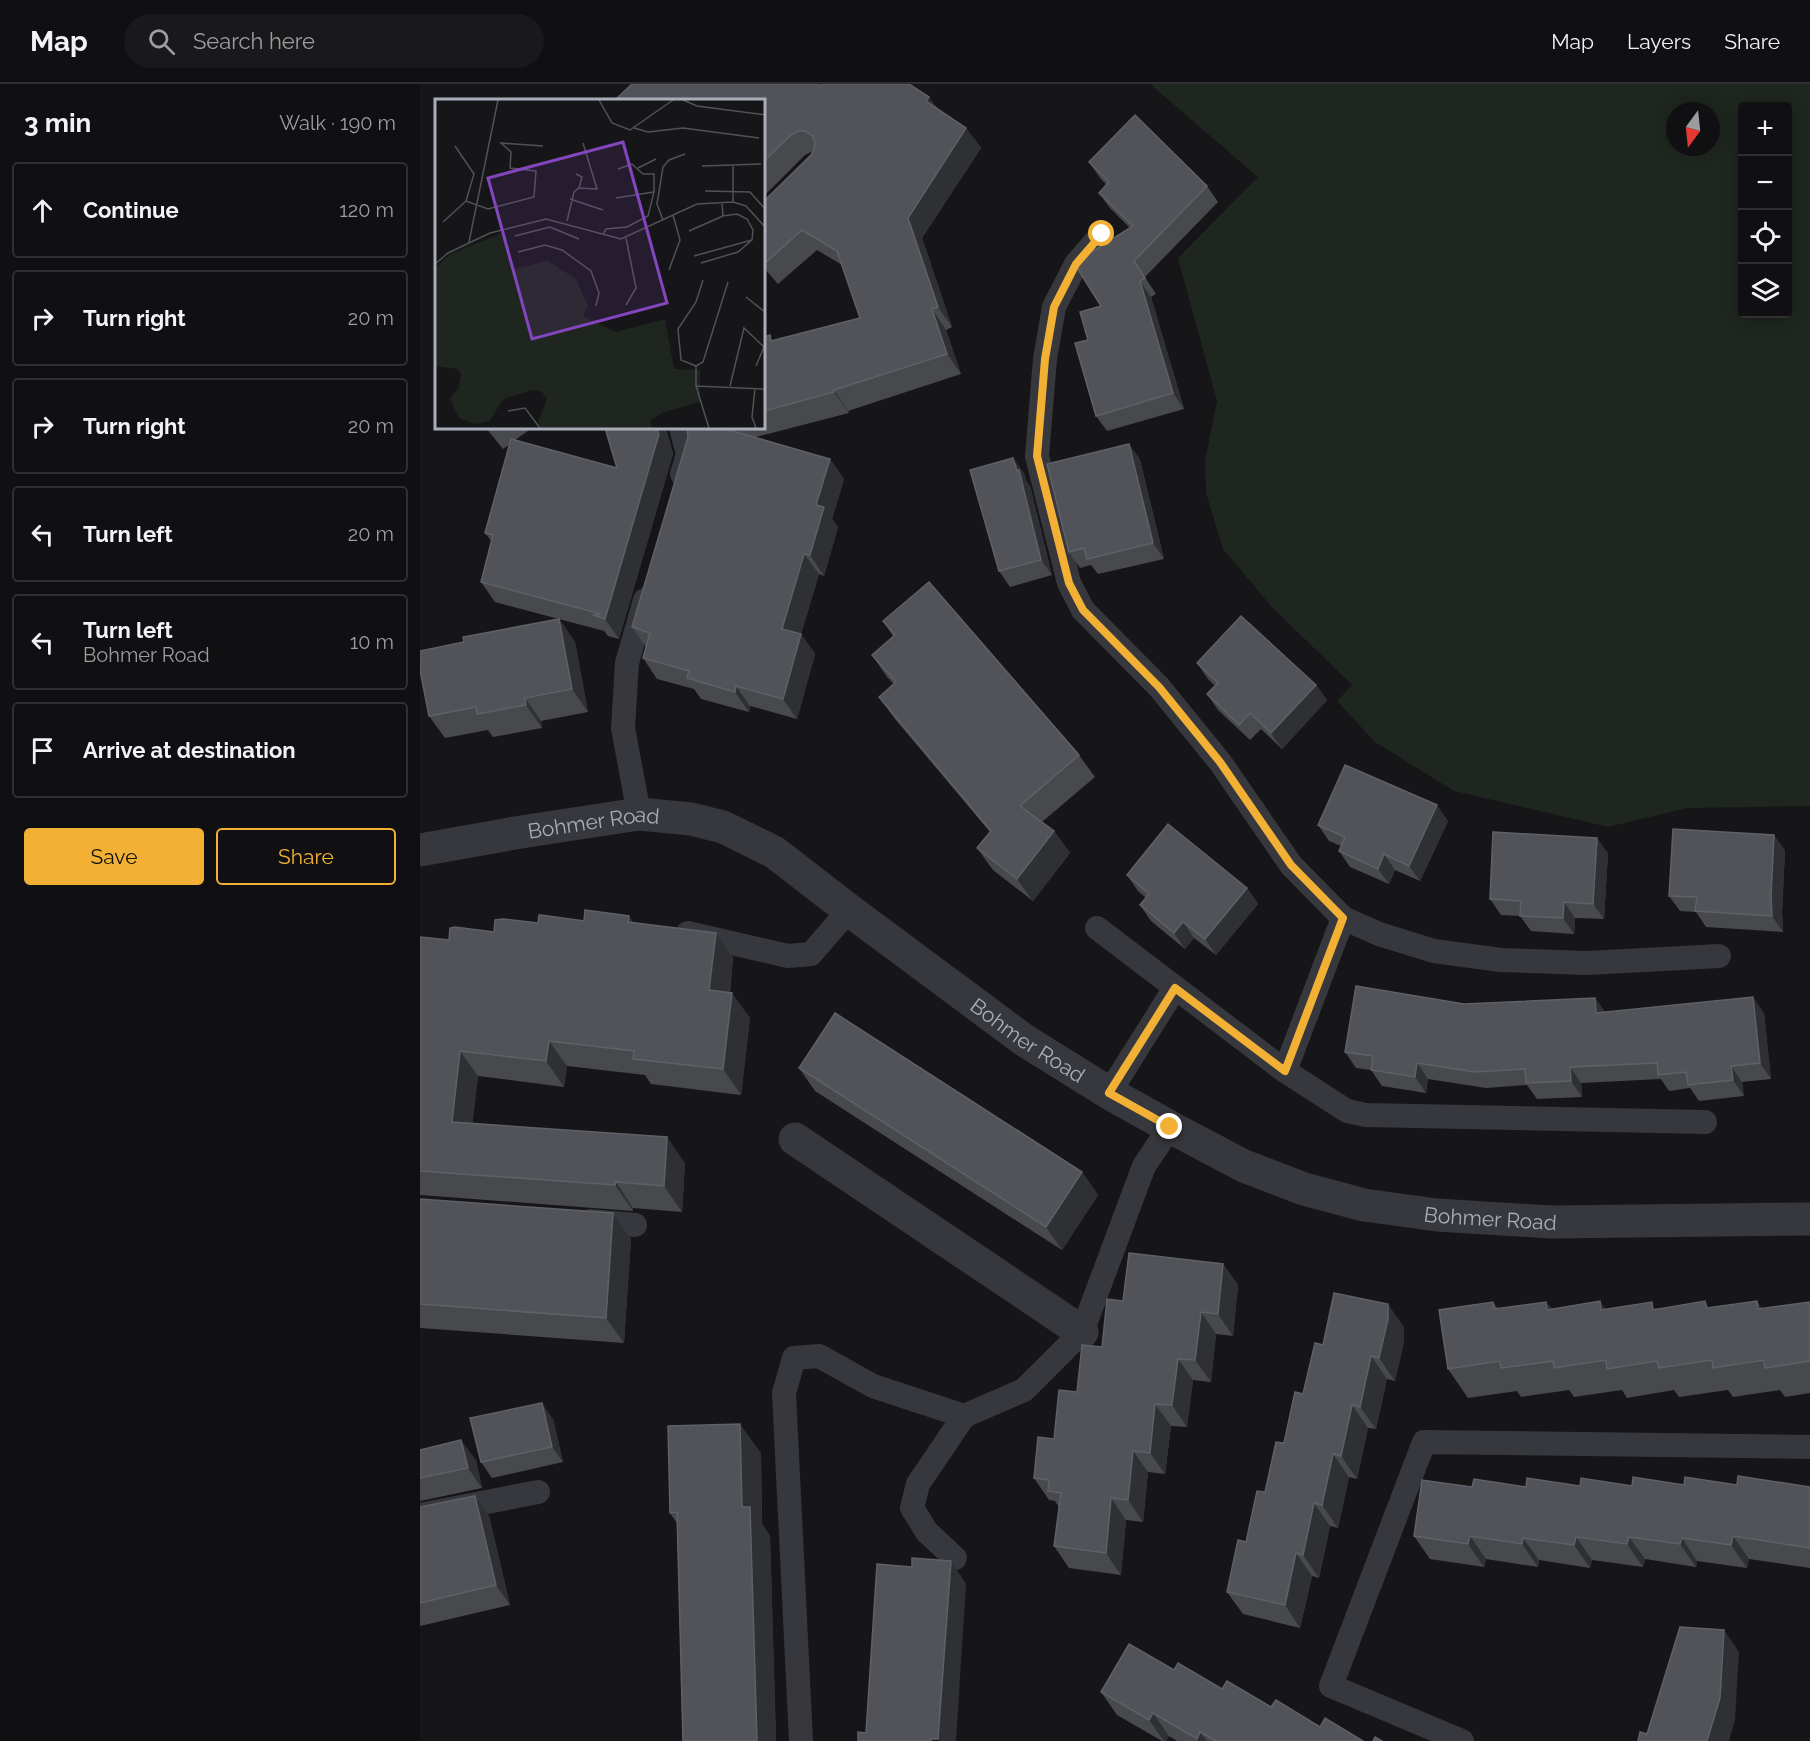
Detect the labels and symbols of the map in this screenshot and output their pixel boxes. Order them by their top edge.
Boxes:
inset map [435,99,765,429]
north arrow [1666,102,1720,156]
route start [1088,220,1114,246]
street label: Bohmer Road [526,801,661,843]
street label: Bohmer Road [966,992,1090,1087]
route end [1156,1113,1182,1139]
street label: Bohmer Road [1422,1201,1558,1235]

